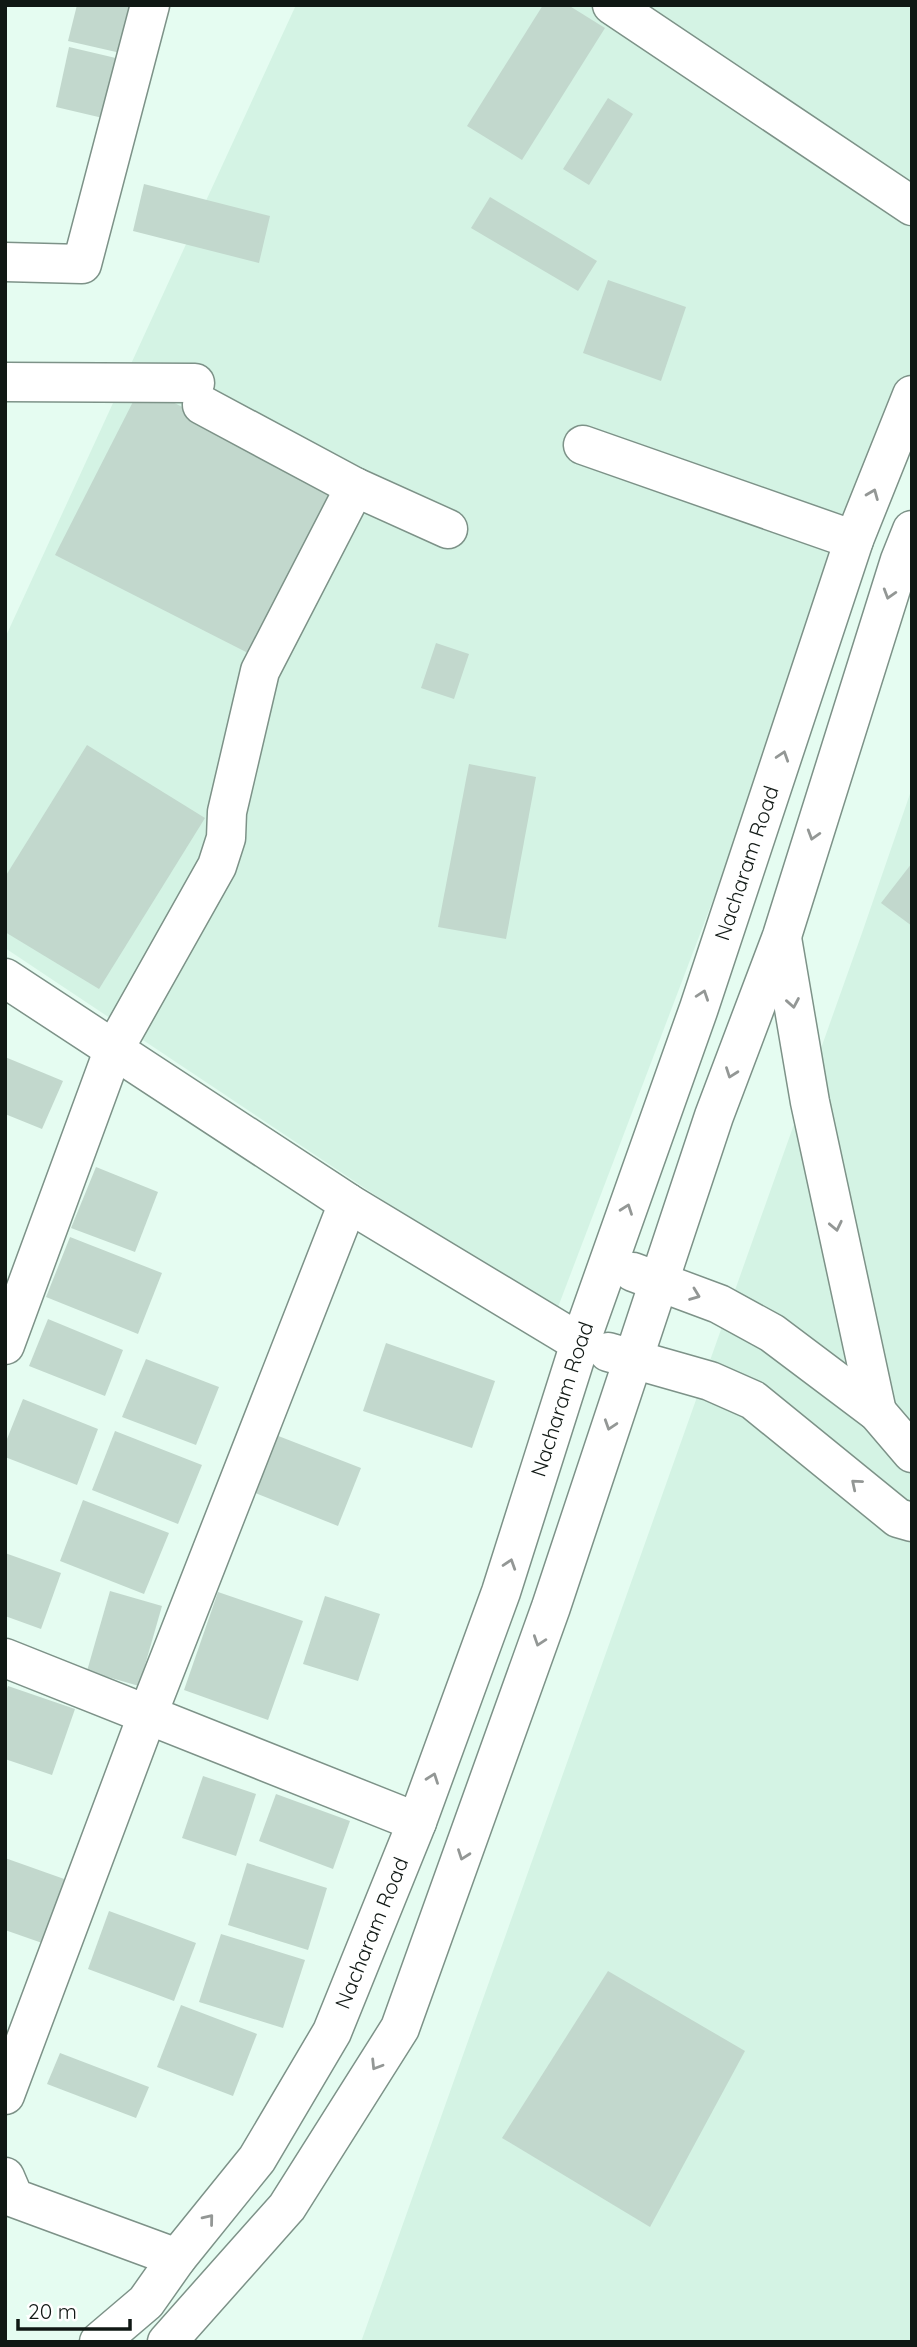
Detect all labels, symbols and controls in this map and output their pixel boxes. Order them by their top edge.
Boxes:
one-way arrow [864,489,878,501]
one-way arrow [883,588,897,600]
one-way arrow [775,750,789,762]
street label: Nacharam Road [708,782,784,943]
one-way arrow [807,828,822,840]
one-way arrow [695,989,710,1001]
one-way arrow [785,997,800,1009]
one-way arrow [725,1066,739,1078]
one-way arrow [619,1204,633,1216]
one-way arrow [828,1220,843,1232]
one-way arrow [689,1287,701,1301]
street label: Nacharam Road [524,1318,599,1480]
one-way arrow [604,1418,618,1431]
one-way arrow [852,1480,865,1492]
one-way arrow [502,1559,516,1571]
one-way arrow [533,1634,547,1647]
one-way arrow [425,1773,439,1785]
one-way arrow [457,1849,471,1861]
street label: Nacharam Road [329,1853,413,2012]
one-way arrow [372,2057,385,2070]
one-way arrow [201,2214,214,2226]
scale bar [18,2288,130,2332]
text: 20 m [28,2298,77,2324]

